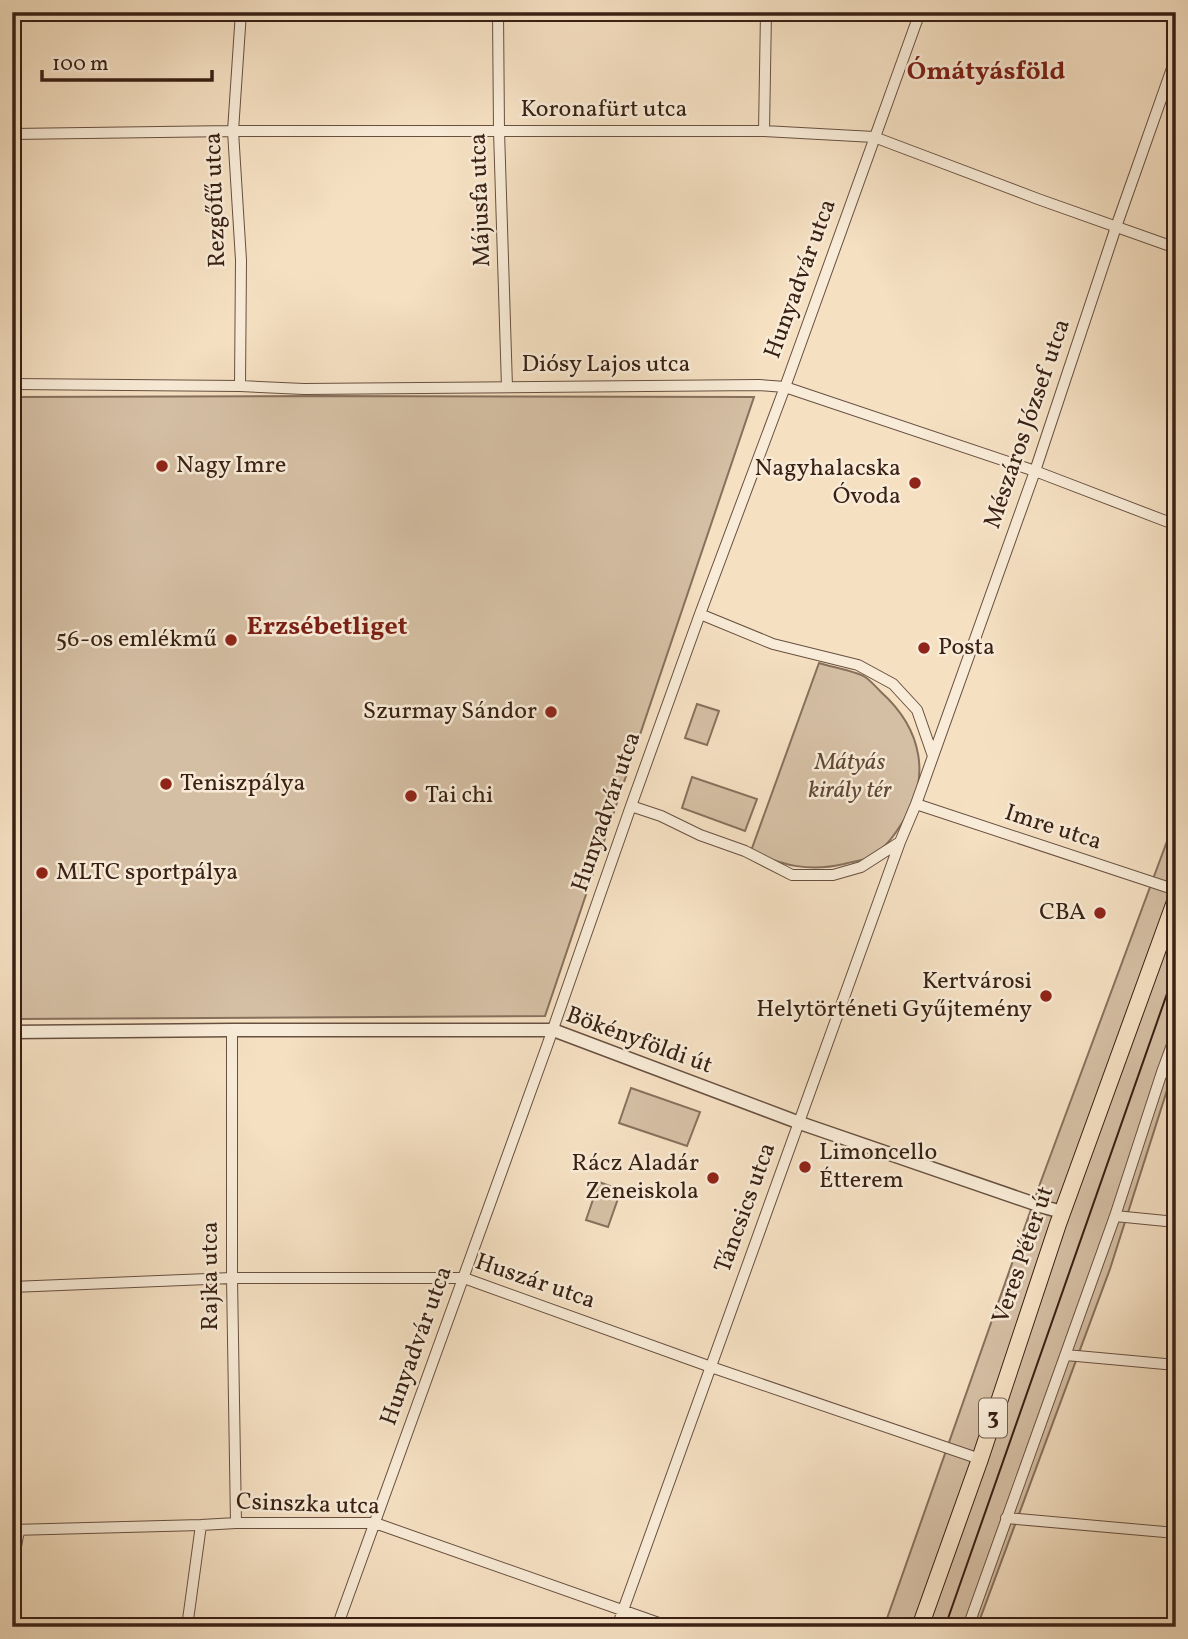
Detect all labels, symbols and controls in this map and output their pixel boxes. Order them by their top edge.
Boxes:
scale bar [42,38,212,82]
text: 100 m [52,50,109,79]
district label: Ómátyásföld [907,54,1065,90]
street label: Koronafürt utca [520,93,688,127]
street label: Rezgőfű utca [197,132,235,268]
street label: Májusfa utca [462,132,500,268]
street label: Hunyadvár utca [756,195,846,363]
street label: Mészáros József utca [976,315,1080,533]
street label: Diósy Lajos utca [522,348,690,382]
place label: Nagy Imre [176,449,286,483]
place label: Nagyhalacska Óvoda [755,452,901,514]
marker: Nagy Imre [154,458,170,474]
marker: Nagyhalacska Óvoda [907,475,923,491]
district label: Erzsébetliget [246,609,408,645]
place label: 56-os emlékmű [56,623,217,657]
place label: Posta [938,631,995,665]
marker: 56-os emlékmű [223,632,239,648]
marker: Posta [916,640,932,656]
place label: Szurmay Sándor [363,695,537,729]
marker: Szurmay Sándor [543,704,559,720]
street label: Hunyadvár utca [564,727,650,897]
park label: Mátyás király tér [808,746,893,808]
place label: Teniszpálya [180,767,305,801]
marker: Teniszpálya [158,776,174,792]
place label: Tai chi [425,779,493,813]
marker: Tai chi [403,788,419,804]
street label: Imre utca [1000,796,1106,860]
place label: MLTC sportpálya [56,856,238,890]
marker: MLTC sportpálya [34,865,50,881]
place label: CBA [1039,896,1086,930]
marker: CBA [1092,905,1108,921]
place label: Kertvárosi Helytörténeti Gyűjtemény [756,965,1032,1027]
marker: Kertvárosi Helytörténeti Gyűjtemény [1038,988,1054,1004]
street label: Bökényföldi út [561,999,717,1083]
place label: Limoncello Étterem [819,1136,937,1198]
street label: Táncsics utca [707,1138,785,1278]
place label: Rácz Aladár Zeneiskola [572,1147,699,1209]
marker: Limoncello Étterem [797,1159,813,1175]
marker: Rácz Aladár Zeneiskola [705,1170,721,1186]
street label: Veres Péter út [985,1182,1063,1328]
street label: Rajka utca [194,1221,228,1331]
street label: Huszár utca [470,1246,600,1318]
street label: Hunyadvár utca [372,1262,462,1430]
road number: 3 [979,1399,1007,1438]
street label: Csinszka utca [235,1485,381,1525]

